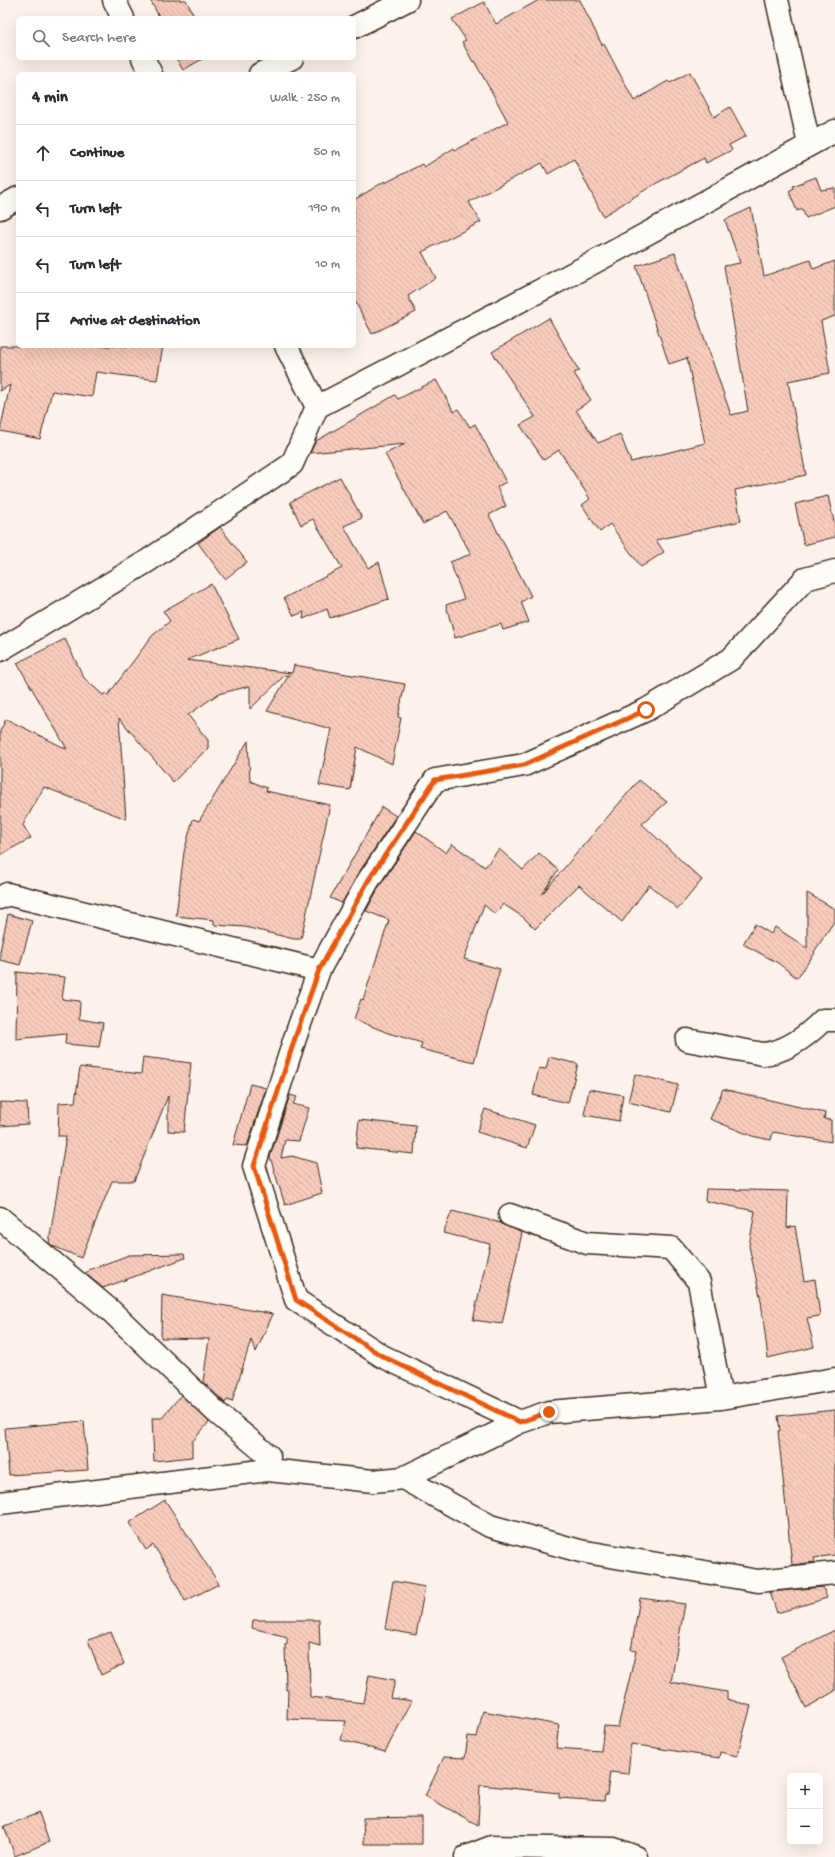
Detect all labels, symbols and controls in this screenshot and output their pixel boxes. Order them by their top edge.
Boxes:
search box [16,16,356,60]
icon: search [30,27,52,49]
text: Search here [62,29,136,47]
text: 4 min [32,88,68,108]
text: Walk · 250 m [270,91,340,106]
icon: ahead [32,142,54,164]
text: Continue [70,144,124,162]
text: 50 m [313,145,340,160]
icon: left [32,198,54,220]
text: Turn left [70,200,121,218]
text: 190 m [309,201,340,216]
icon: left [32,254,54,276]
text: Turn left [70,256,121,274]
text: 10 m [315,257,340,272]
icon: arrive [32,310,54,332]
text: Arrive at destination [70,312,200,330]
route start [637,701,655,719]
route end [540,1403,558,1421]
map controls [787,1773,823,1845]
button: + [787,1773,823,1809]
button: − [787,1809,823,1845]

